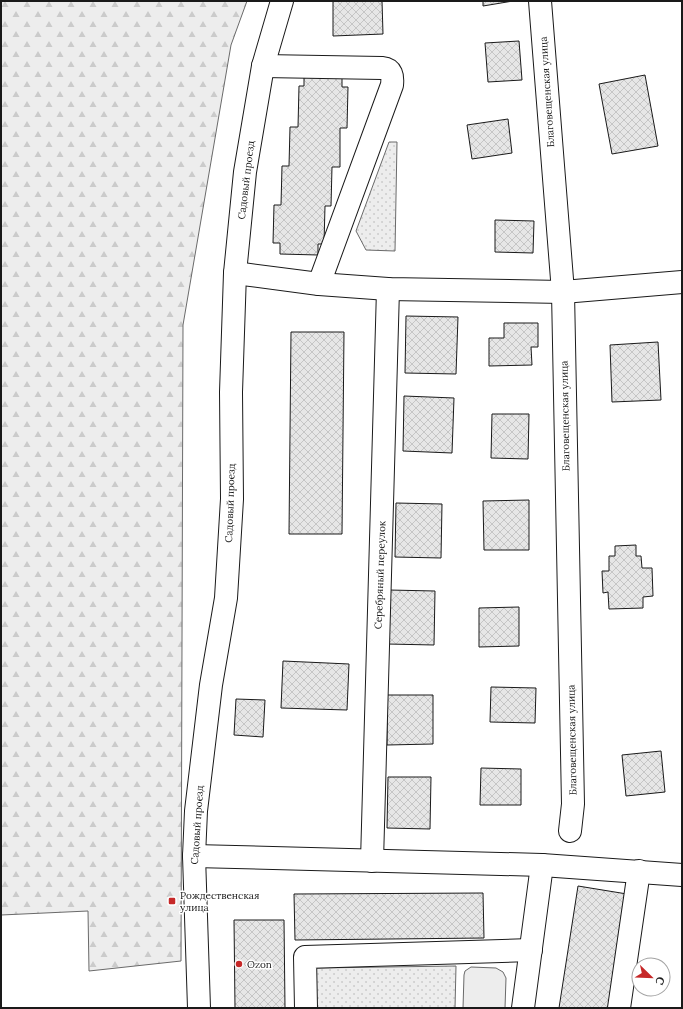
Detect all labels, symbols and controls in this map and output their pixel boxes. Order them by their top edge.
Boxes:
street label: Благовещенская улица [537,36,557,148]
street label: Садовый проезд [235,140,257,220]
street label: Благовещенская улица [558,360,572,472]
street label: Садовый проезд [222,463,238,543]
street label: Серебряный переулок [372,520,388,629]
street label: Благовещенская улица [565,684,579,796]
street label: Садовый проезд [188,785,206,865]
place label: Рождественская улица [180,889,259,914]
marker: Рождественская улица [167,896,177,906]
north arrow [631,957,671,997]
place label: Ozon [247,958,272,971]
marker: Ozon [234,959,244,969]
text: С [652,975,668,988]

